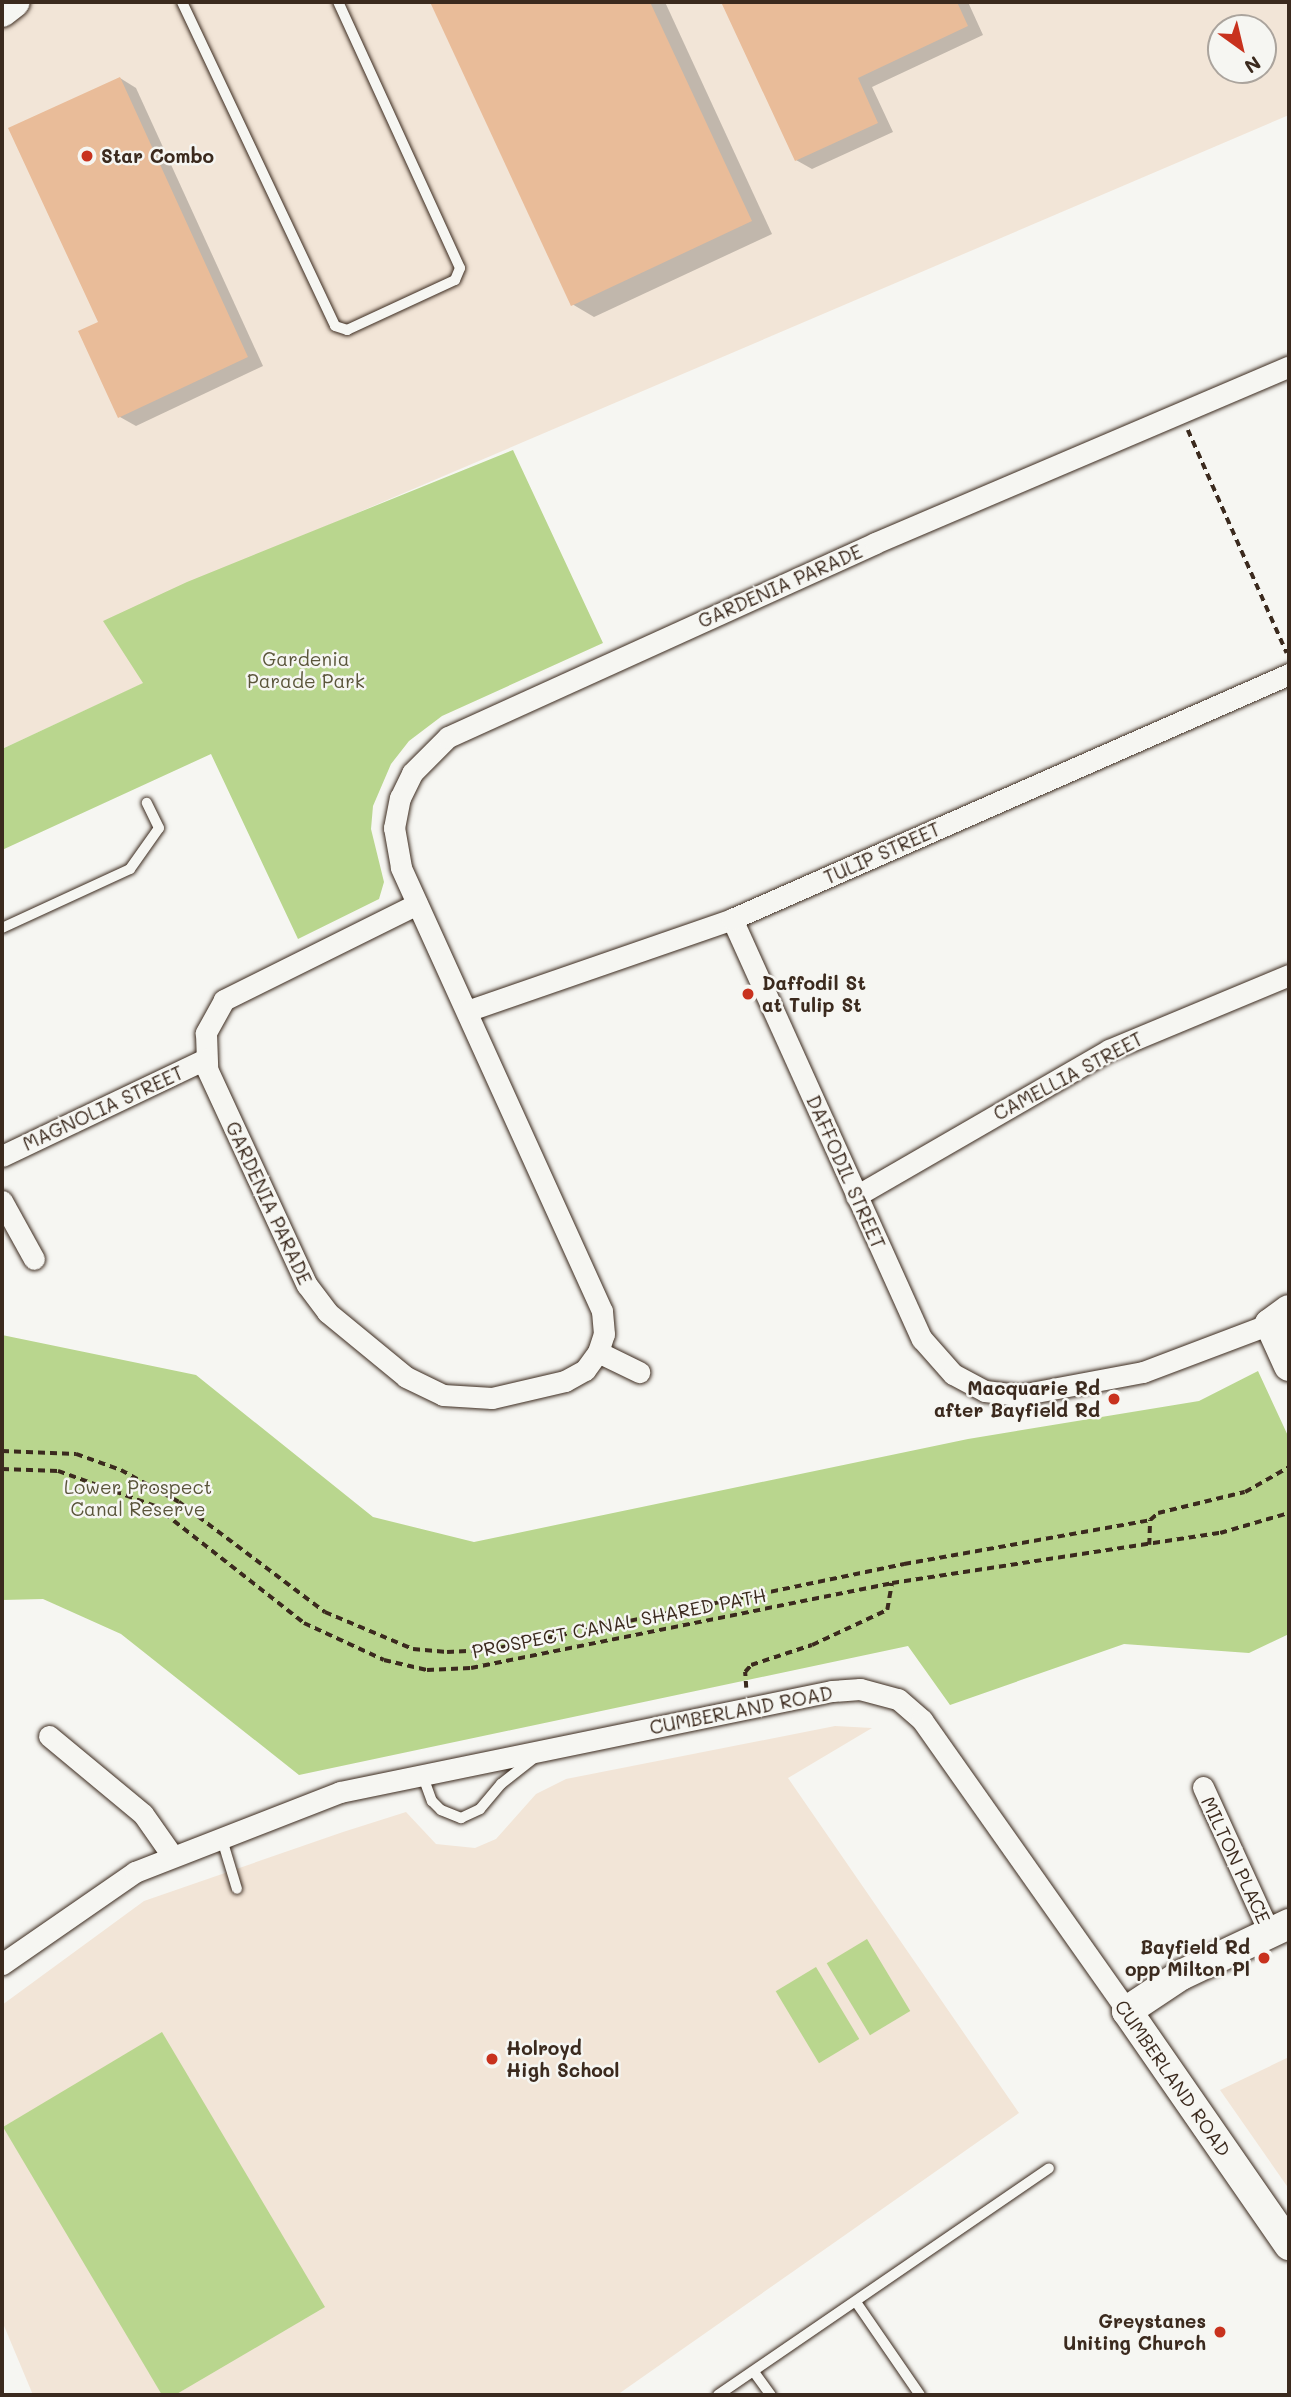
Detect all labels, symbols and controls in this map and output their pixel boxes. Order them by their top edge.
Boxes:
north arrow [1207,14,1277,84]
text: N [1240,51,1266,80]
place label: Star Combo [101,145,214,167]
marker: Star Combo [79,148,95,164]
street label: GARDENIA PARADE [694,540,866,632]
park label: Gardenia Parade Park [247,648,365,692]
street label: TULIP STREET [820,817,944,889]
place label: Daffodil St at Tulip St [762,972,866,1016]
marker: Daffodil St at Tulip St [740,986,756,1002]
street label: CAMELLIA STREET [989,1027,1147,1125]
street label: MAGNOLIA STREET [19,1061,187,1155]
street label: DAFFODIL STREET [802,1092,890,1252]
street label: GARDENIA PARADE [221,1118,317,1288]
place label: Macquarie Rd after Bayfield Rd [934,1377,1100,1421]
marker: Macquarie Rd after Bayfield Rd [1106,1391,1122,1407]
park label: Lower Prospect Canal Reserve [64,1476,212,1520]
street label: PROSPECT CANAL SHARED PATH [470,1583,768,1663]
street label: CUMBERLAND ROAD [648,1681,834,1739]
street label: MILTON PLACE [1197,1793,1275,1927]
place label: Bayfield Rd opp Milton Pl [1125,1936,1250,1980]
marker: Bayfield Rd opp Milton Pl [1256,1950,1272,1966]
street label: CUMBERLAND ROAD [1110,1995,1236,2161]
place label: Holroyd High School [506,2037,619,2081]
marker: Holroyd High School [484,2051,500,2067]
place label: Greystanes Uniting Church [1063,2310,1206,2354]
marker: Greystanes Uniting Church [1212,2324,1228,2340]

